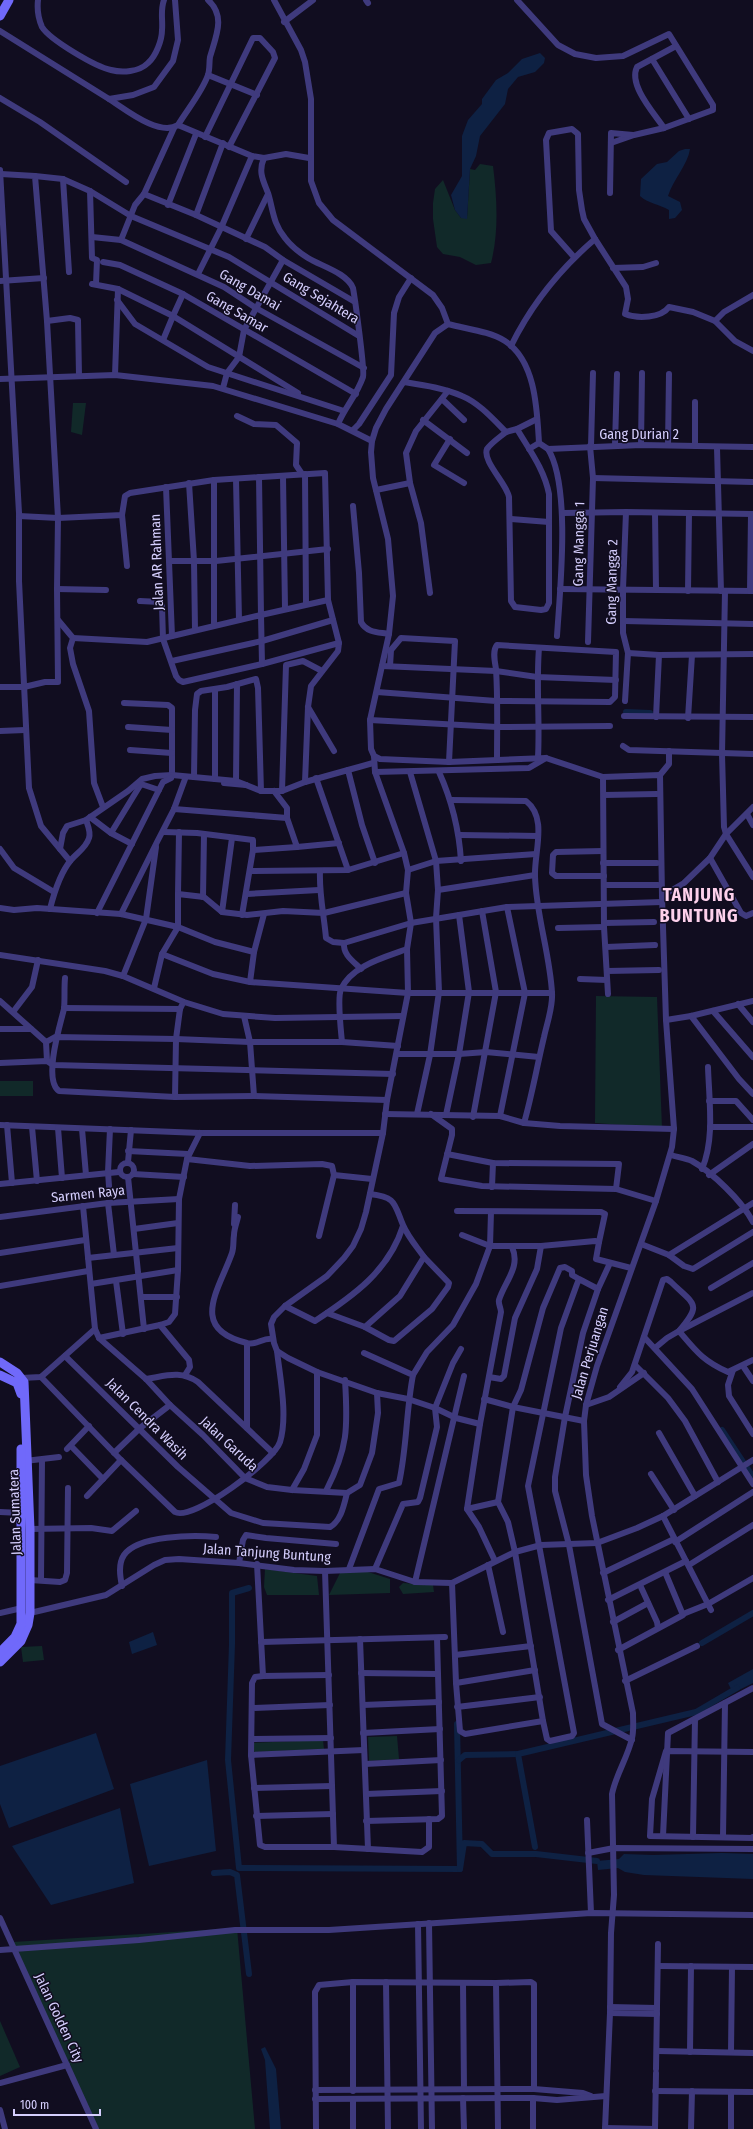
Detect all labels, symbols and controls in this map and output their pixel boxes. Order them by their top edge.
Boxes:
street label: Gang Damai [216,266,284,314]
street label: Gang Sejahtera [280,268,363,328]
street label: Gang Samar [203,288,271,337]
street label: Gang Durian 2 [599,426,679,443]
street label: Gang Mangga 1 [570,501,588,587]
street label: Jalan AR Rahman [147,513,167,611]
street label: Gang Mangga 2 [603,539,621,625]
district label: TANJUNG BUNTUNG [659,884,739,927]
street label: Sarmen Raya [50,1182,126,1206]
street label: Jalan Perjuangan [568,1305,612,1401]
street label: Jalan Cendra Wasih [103,1375,191,1463]
street label: Jalan Garuda [196,1413,262,1475]
street label: Jalan Sumatera [5,1468,25,1555]
street label: Jalan Tanjung Buntung [203,1540,332,1566]
street label: Jalan Golden City [31,1970,88,2066]
scale bar [14,2091,100,2117]
text: 100 m [20,2098,49,2112]

